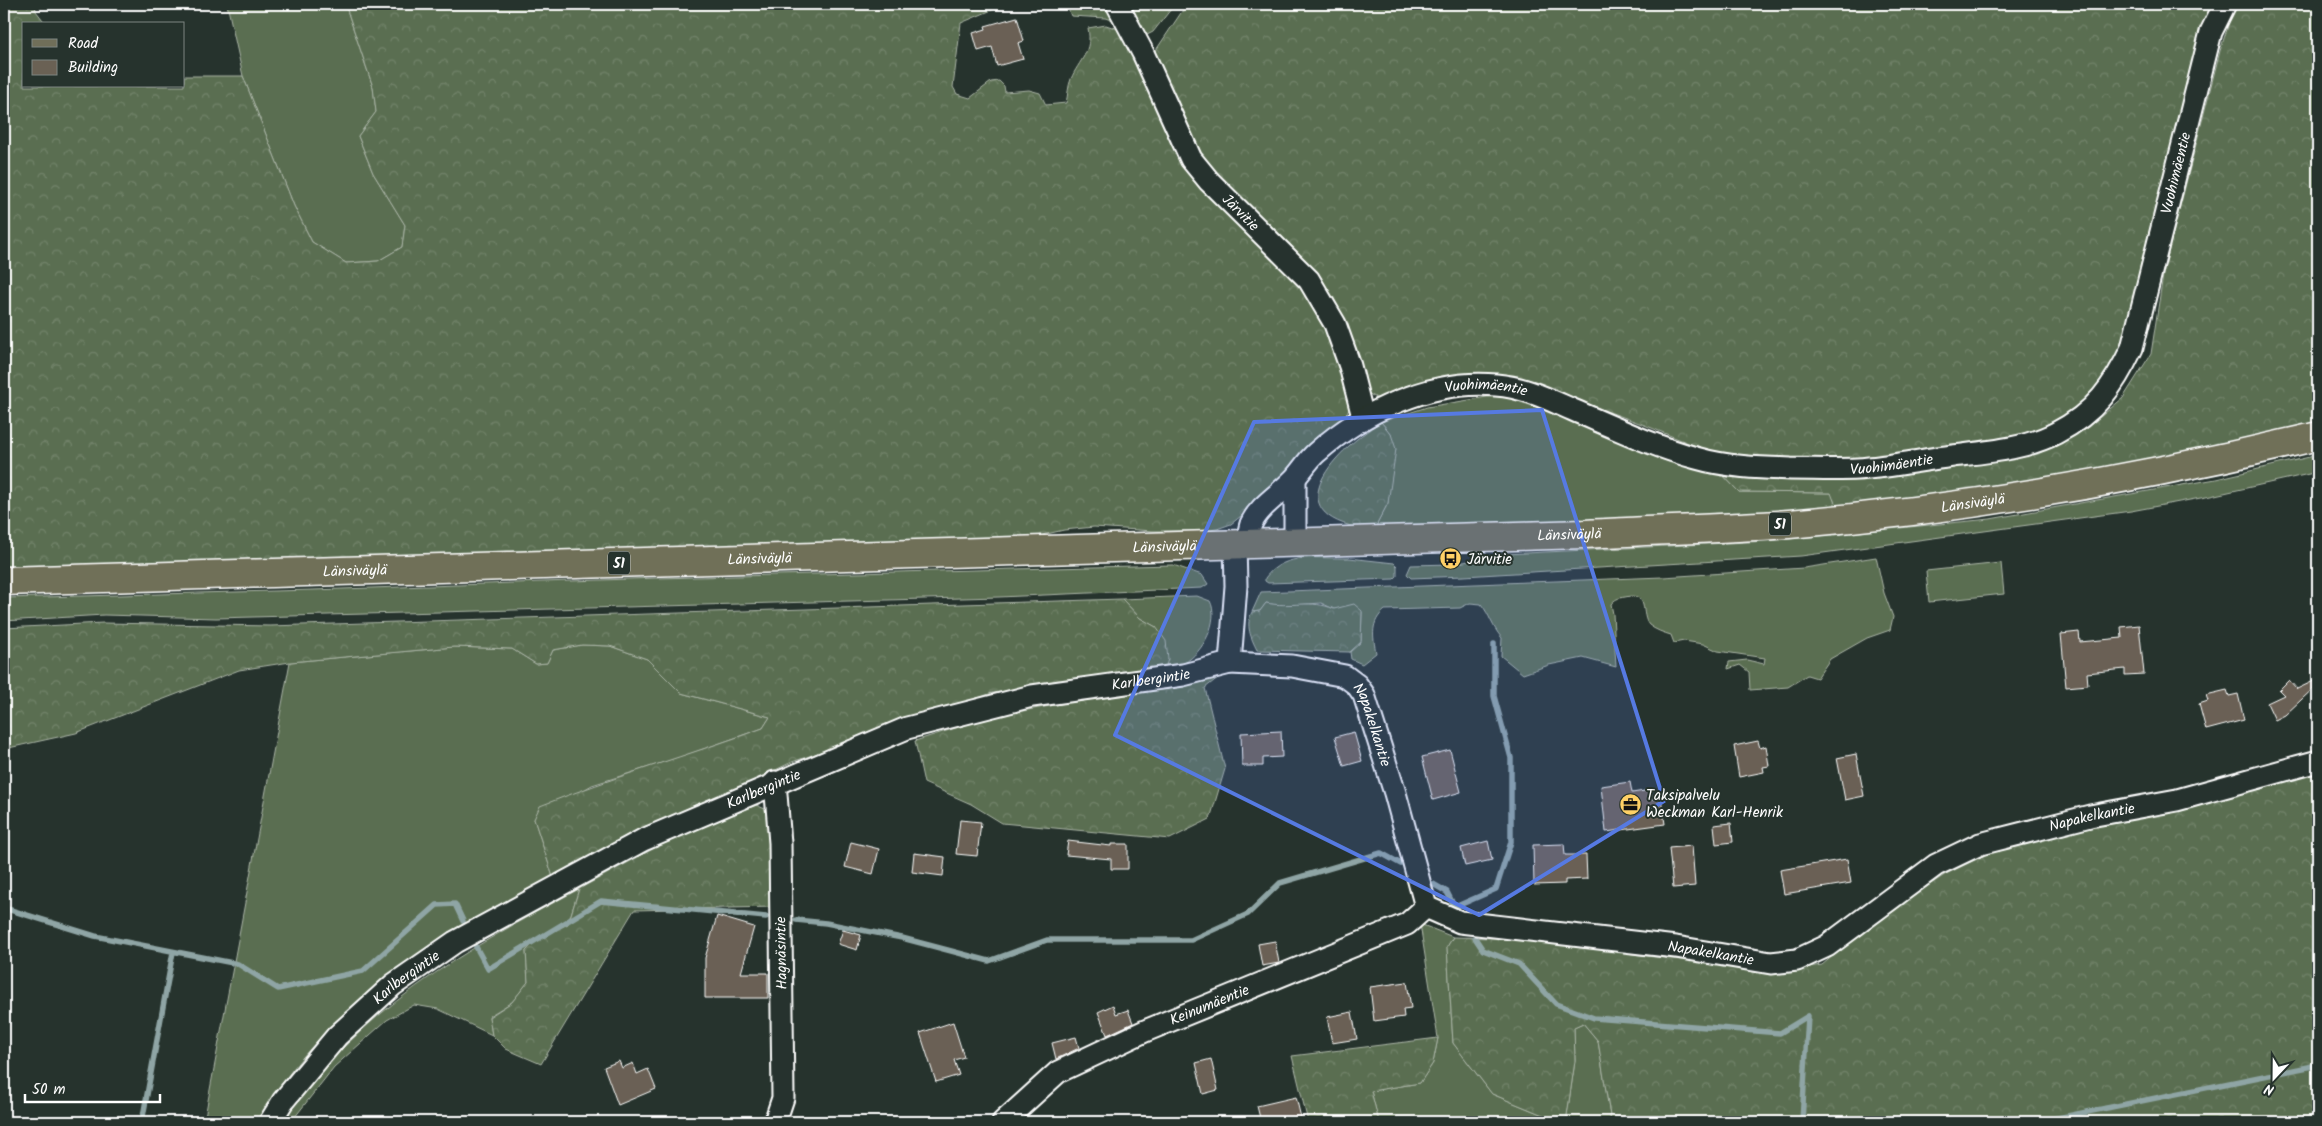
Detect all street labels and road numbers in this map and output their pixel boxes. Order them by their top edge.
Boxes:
street label: Vuohimäentie [2155,130,2199,217]
street label: Järvitie [1216,189,1265,238]
street label: Vuohimäentie [1443,373,1531,404]
street label: Vuohimäentie [1850,448,1935,482]
street label: Länsiväylä [1939,487,2008,520]
road number: 51 [1769,512,1791,536]
street label: Länsiväylä [1537,522,1603,548]
street label: Länsiväylä [1132,535,1198,560]
street label: Länsiväylä [727,547,793,572]
road number: 51 [608,552,630,574]
street label: Länsiväylä [322,559,388,585]
street label: Karlbergintie [1110,663,1193,698]
street label: Napakelkantie [1346,678,1397,770]
street label: Karlbergintie [723,763,805,816]
street label: Napakelkantie [2047,797,2137,839]
street label: Hagnäsintie [769,916,795,990]
street label: Napakelkantie [1666,935,1756,973]
street label: Karlbergintie [367,945,445,1011]
street label: Keinumäentie [1166,978,1254,1033]

